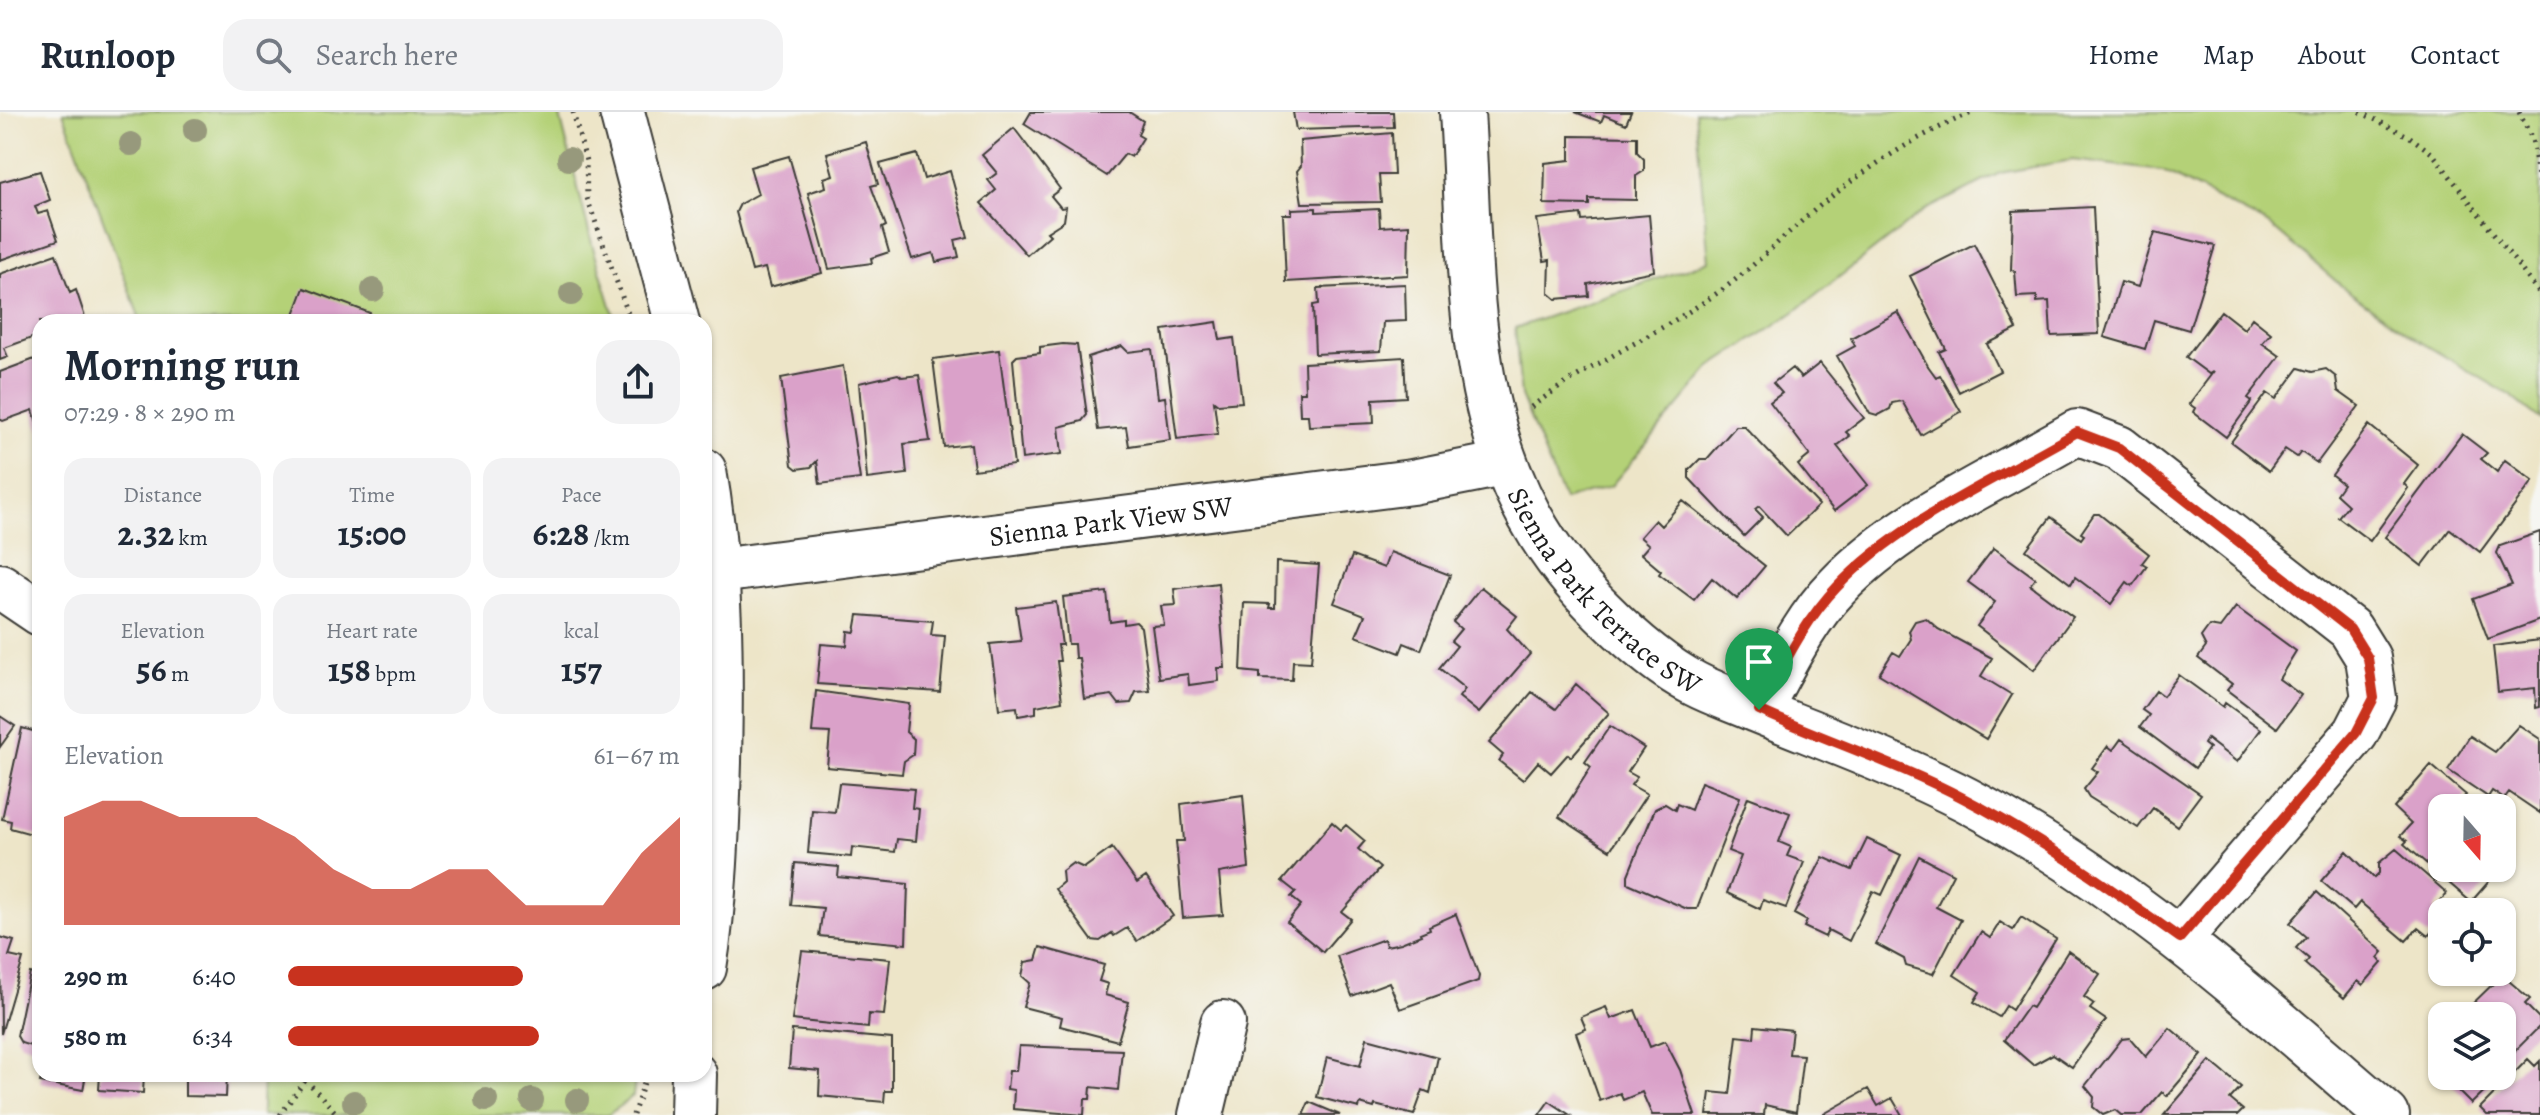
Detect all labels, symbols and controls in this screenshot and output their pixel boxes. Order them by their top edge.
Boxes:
search box [223,19,783,91]
text: Runloop [40,29,175,81]
icon: search [251,33,295,77]
text: Search here [315,35,458,75]
text: Home [2088,36,2159,74]
text: Map [2203,36,2254,74]
text: About [2298,36,2366,74]
text: Contact [2410,36,2500,74]
text: Morning run [64,335,300,395]
button: share [596,340,680,424]
text: 07:29 · 8 × 290 m [64,395,235,430]
text: Distance [123,480,202,510]
text: Time [349,480,395,510]
text: Pace [561,480,602,510]
street label: Sienna Park Terrace SW [1498,481,1709,704]
street label: Sienna Park View SW [987,487,1236,556]
text: 2.32 [117,510,174,557]
text: 15:00 [337,510,406,557]
text: 6:28 [533,510,589,557]
text: km [174,523,208,553]
text: /km [589,523,630,553]
text: Elevation [120,616,205,646]
text: Heart rate [326,616,418,646]
text: kcal [564,616,599,646]
pin [1725,628,1793,710]
icon: arrive [1737,640,1781,684]
text: 56 [136,646,167,693]
text: 158 [328,646,371,693]
text: 157 [561,646,602,693]
text: m [167,659,189,689]
text: bpm [371,659,416,689]
text: Elevation [64,738,164,773]
text: 61–67 m [594,738,680,773]
north arrow [2428,794,2516,882]
map controls [2428,794,2516,1090]
button: locate [2428,898,2516,986]
text: 290 m [64,959,128,994]
text: 6:40 [192,959,236,994]
button: layers [2428,1002,2516,1090]
text: 580 m [64,1019,127,1054]
text: 6:34 [192,1019,233,1054]

